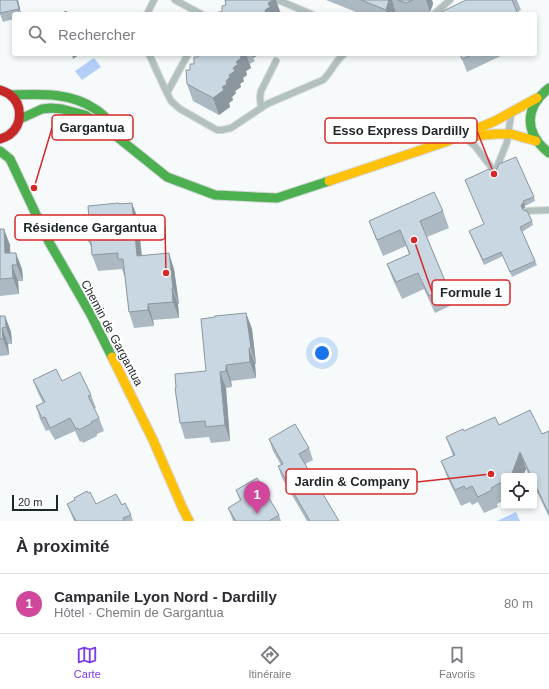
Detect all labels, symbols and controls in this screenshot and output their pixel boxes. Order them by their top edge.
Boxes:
search box [12,12,537,56]
icon: search [26,23,48,45]
text: Rechercher [58,26,136,43]
callout: Gargantua [52,115,133,140]
callout: Esso Express Dardilly [325,118,477,143]
text: Gargantua [59,120,125,135]
text: Esso Express Dardilly [333,123,470,138]
callout: Résidence Gargantua [15,215,165,240]
text: Résidence Gargantua [23,220,158,235]
street label: Chemin de Gargantua [78,278,146,389]
callout: Formule 1 [432,280,510,305]
text: Formule 1 [440,285,502,300]
your location [312,343,332,363]
callout: Jardin & Company [286,469,417,494]
map controls [501,473,537,509]
button: locate [501,473,537,509]
text: Jardin & Company [295,474,410,489]
pin: 1 [244,481,270,514]
scale bar [12,493,58,512]
text: 20 m [18,496,42,508]
text: À proximité [16,537,110,556]
text: Campanile Lyon Nord - Dardilly [54,588,277,605]
text: 1 [25,596,33,611]
text: 80 m [504,596,533,611]
text: Hôtel · Chemin de Gargantua [54,605,224,620]
tab: Carte [74,644,101,680]
tab: Itinéraire [249,644,291,680]
tab: Favoris [439,644,475,680]

